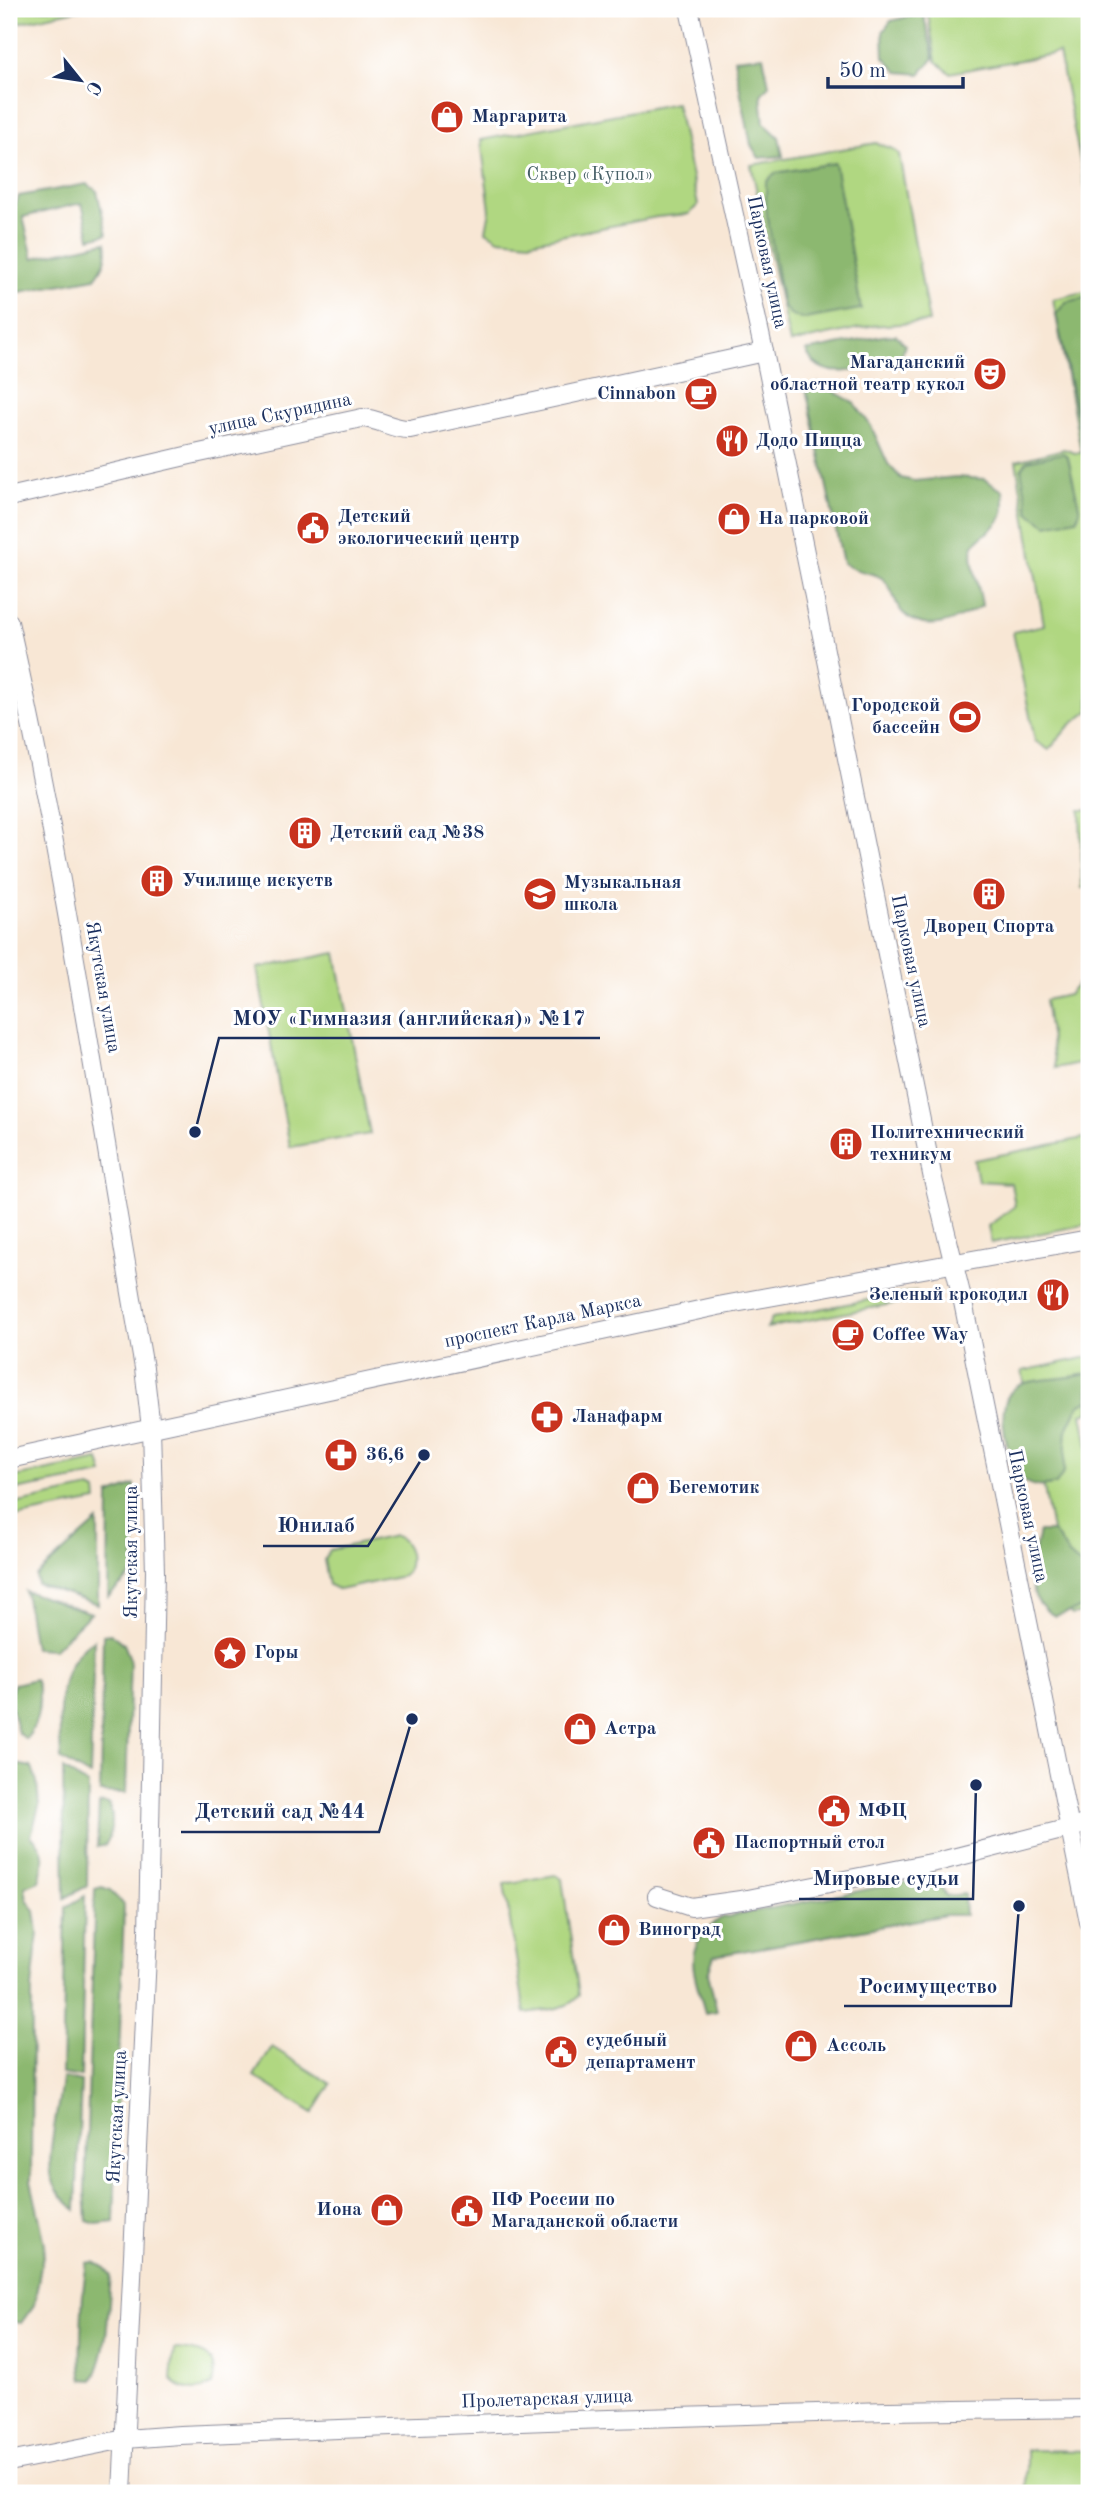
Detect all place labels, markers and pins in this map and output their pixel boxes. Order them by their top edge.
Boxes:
shop icon: Маргарита [428,98,466,136]
place label: Маргарита [472,108,567,127]
place label: Магаданский областной театр кукол [770,354,965,395]
theatre icon: Магаданский областной театр кукол [971,355,1009,393]
cafe icon: Cinnabon [682,375,720,413]
place label: Cinnabon [597,385,676,404]
restaurant icon: Додо Пицца [713,422,751,460]
place label: Додо Пицца [756,432,862,451]
shop icon: На парковой [715,500,753,538]
place label: Детский экологический центр [338,508,520,549]
public building icon: Детский экологический центр [294,509,332,547]
place label: На парковой [758,510,869,529]
place label: Городской бассейн [851,697,940,738]
sports icon: Городской бассейн [946,698,984,736]
building icon: Детский сад №38 [286,814,324,852]
place label: Детский сад №38 [330,824,484,843]
building icon: Училище искуств [138,862,176,900]
place label: Училище искуств [182,872,333,891]
place label: Музыкальная школа [564,874,681,915]
school or university icon: Музыкальная школа [521,875,559,913]
building icon: Дворец Спорта [970,875,1008,913]
place label: Дворец Спорта [924,918,1055,937]
callout: МОУ «Гимназия (английская)» №17 [219,996,600,1038]
place label: Политехнический техникум [870,1124,1025,1165]
building icon: Политехнический техникум [827,1125,865,1163]
restaurant icon: Зеленый крокодил [1034,1276,1072,1314]
place label: Зеленый крокодил [869,1286,1028,1305]
cafe icon: Coffee Way [829,1316,867,1354]
place label: Coffee Way [872,1326,968,1345]
pharmacy icon: Ланафарм [528,1398,566,1436]
place label: Ланафарм [572,1408,663,1427]
pharmacy icon: 36,6 [322,1436,360,1474]
place label: 36,6 [366,1446,404,1465]
shop icon: Бегемотик [624,1469,662,1507]
place label: Бегемотик [668,1479,759,1498]
callout: Юнилаб [263,1504,368,1546]
place icon: Горы [211,1634,249,1672]
place label: Горы [254,1644,298,1663]
shop icon: Астра [561,1710,599,1748]
place label: Астра [604,1720,657,1739]
callout: Детский сад №44 [181,1790,379,1832]
public building icon: МФЦ [815,1792,853,1830]
place label: МФЦ [858,1802,907,1821]
public building icon: Паспортный стол [690,1824,728,1862]
place label: Паспортный стол [734,1834,885,1853]
callout: Мировые судьи [799,1857,973,1899]
shop icon: Виноград [595,1911,633,1949]
place label: Виноград [638,1921,721,1940]
callout: Росимущество [844,1964,1011,2006]
shop icon: Ассоль [782,2027,820,2065]
place label: судебный департамент [586,2032,696,2073]
public building icon: судебный департамент [542,2033,580,2071]
place label: Ассоль [826,2037,886,2056]
shop icon: Иона [368,2191,406,2229]
place label: ПФ России по Магаданской области [491,2191,678,2232]
public building icon: ПФ России по Магаданской области [448,2192,486,2230]
place label: Иона [316,2201,362,2220]

